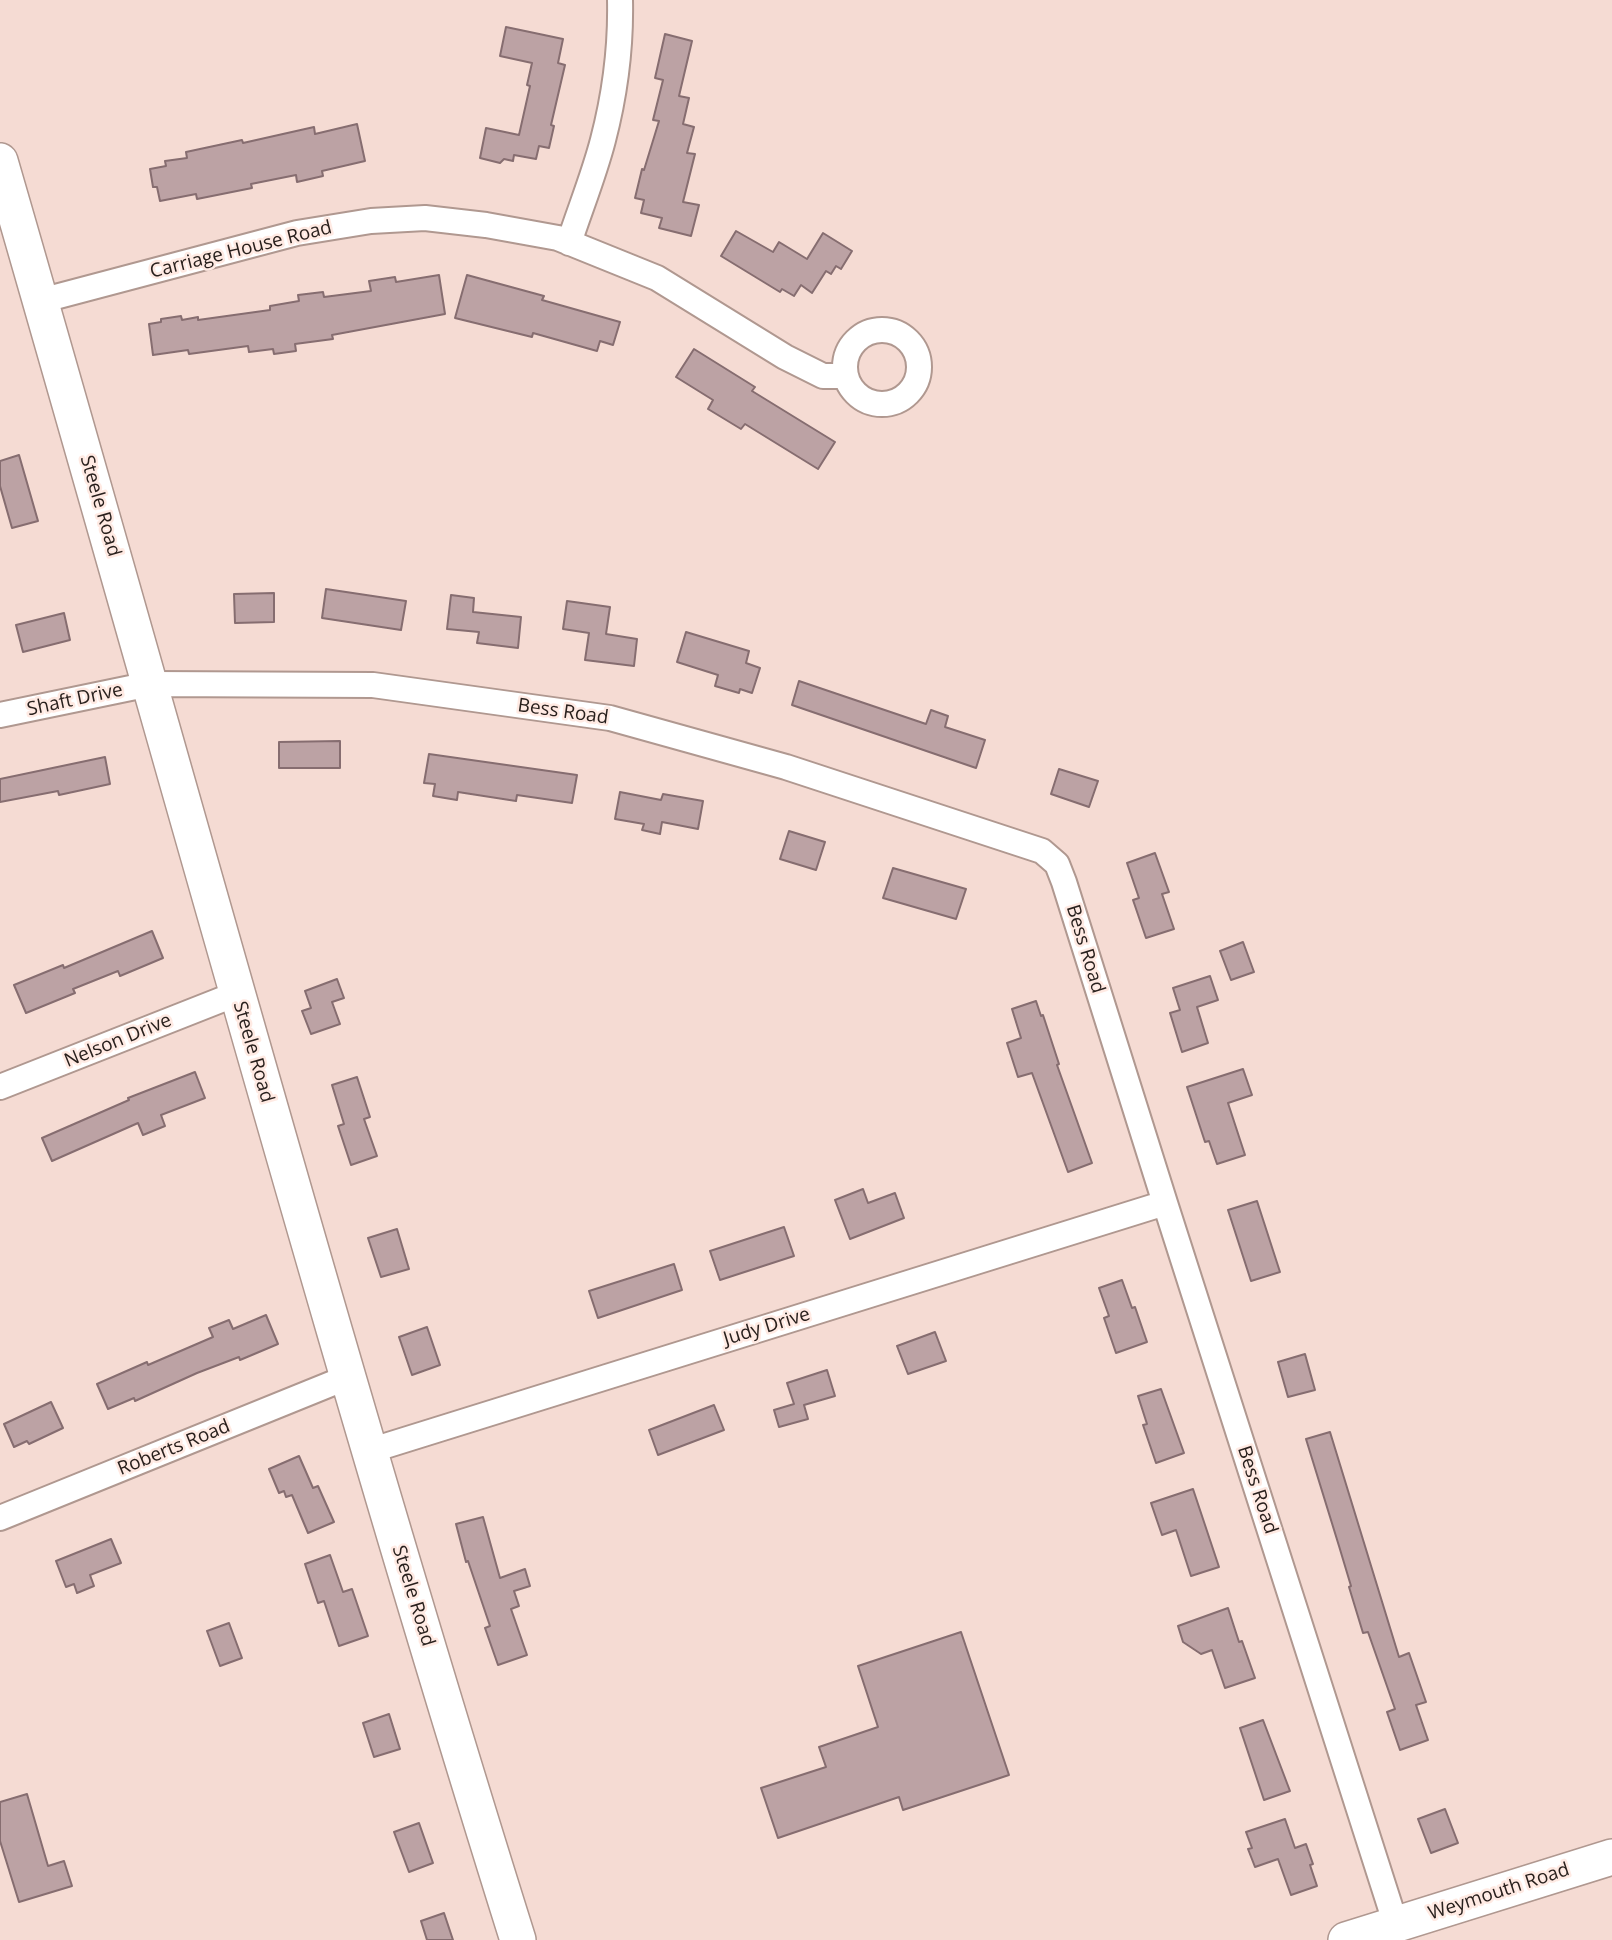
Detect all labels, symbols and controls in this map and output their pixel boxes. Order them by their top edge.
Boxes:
street label: Carriage House Road [148,216,334,284]
street label: Steele Road [75,453,125,559]
street label: Shaft Drive [25,679,125,721]
street label: Bess Road [516,694,610,730]
street label: Bess Road [1061,902,1109,996]
street label: Steele Road [228,999,278,1105]
street label: Nelson Drive [61,1009,175,1073]
street label: Judy Drive [721,1303,813,1351]
street label: Roberts Road [114,1415,234,1481]
street label: Bess Road [1232,1443,1282,1537]
street label: Steele Road [387,1543,439,1649]
street label: Weymouth Road [1426,1858,1572,1926]

